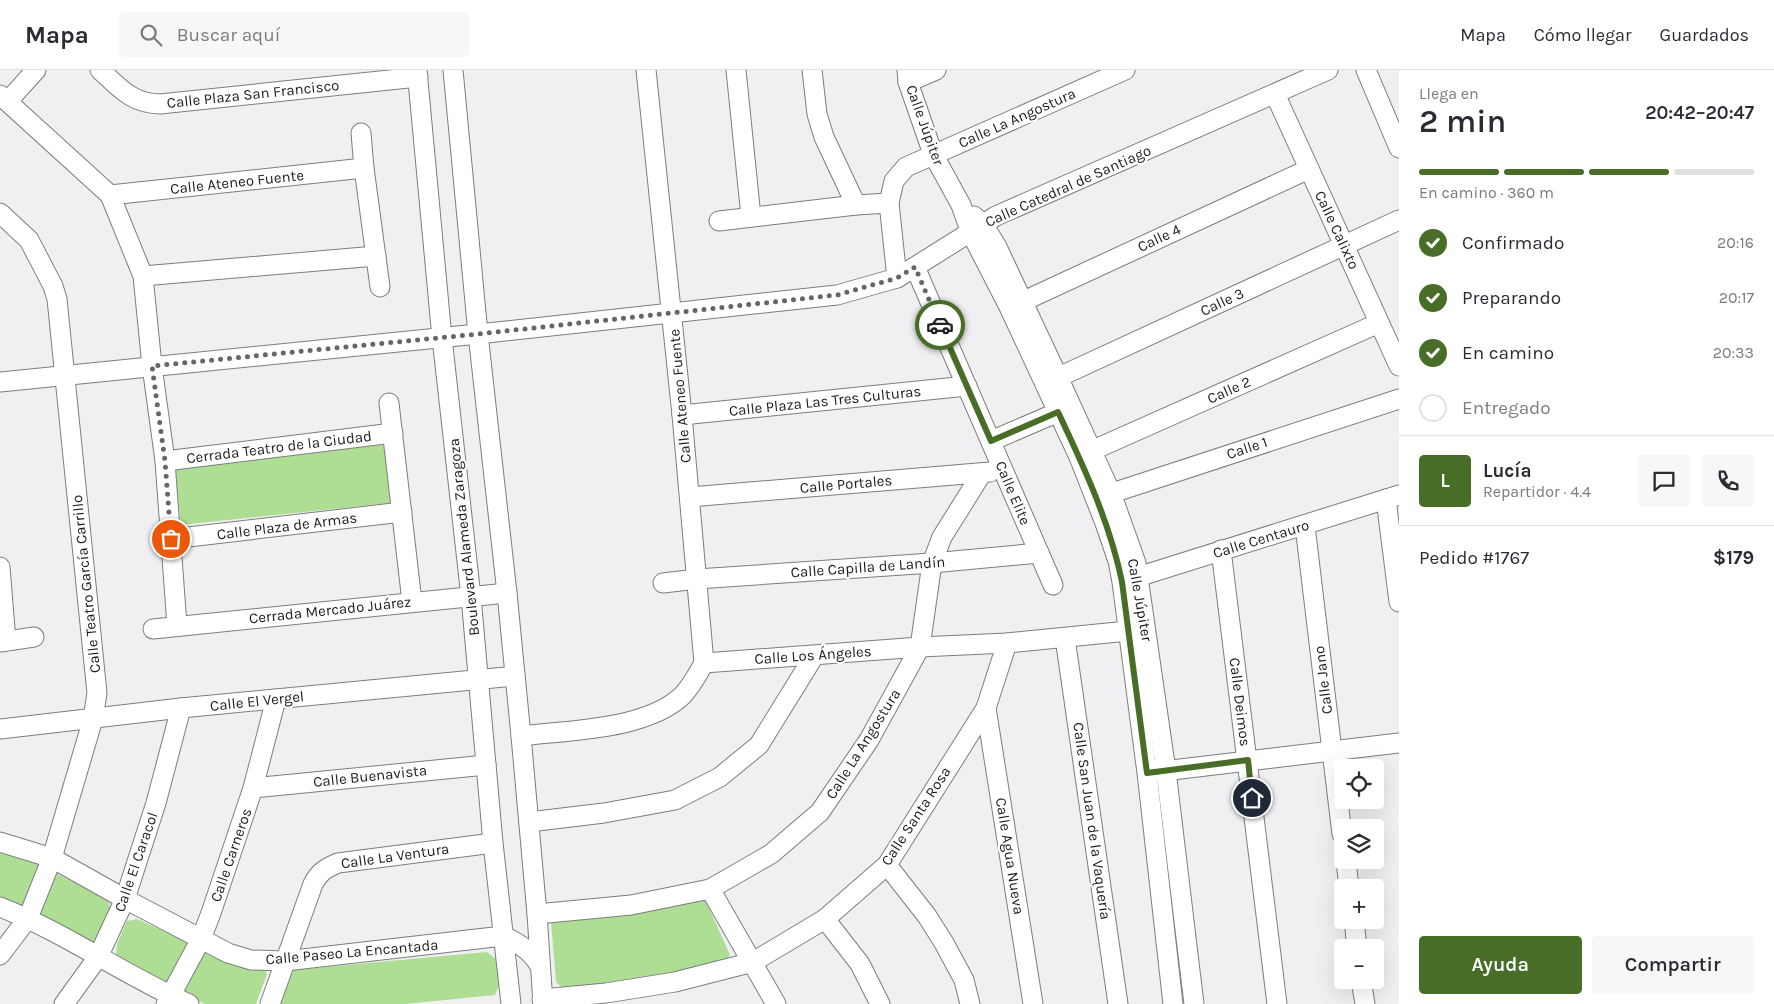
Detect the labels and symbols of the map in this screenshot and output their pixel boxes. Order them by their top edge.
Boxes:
street label: Calle Plaza San Francisco [166,76,340,112]
street label: Calle Júpiter [902,82,948,168]
street label: Calle La Angostura [956,84,1078,152]
street label: Calle Catedral de Santiago [982,141,1154,231]
street label: Calle Ateneo Fuente [169,166,305,198]
street label: Calle Calixto [1311,188,1363,272]
street label: Calle 4 [1135,220,1184,256]
street label: Calle 3 [1197,284,1247,320]
courier [915,300,965,350]
street label: Calle Ateneo Fuente [665,328,695,464]
street label: Calle 2 [1204,372,1254,408]
street label: Calle Plaza Las Tres Culturas [728,382,922,420]
street label: Cerrada Teatro de la Ciudad [185,427,373,467]
street label: Calle 1 [1224,433,1270,463]
street label: Boulevard Alameda Zaragoza [445,437,483,637]
street label: Calle Elite [992,458,1034,528]
street label: Calle Portales [799,471,893,497]
street label: Calle Teatro García Carrillo [68,494,104,674]
street label: Calle Plaza de Armas [216,508,358,544]
street label: Calle Centauro [1211,516,1311,562]
pin [150,518,192,560]
street label: Calle Capilla de Landín [790,553,946,581]
street label: Calle Júpiter [1124,557,1156,644]
street label: Cerrada Mercado Juárez [248,593,412,627]
street label: Calle Los Ángeles [754,642,872,668]
street label: Calle Jano [1310,645,1336,715]
street label: Calle Deimos [1226,657,1254,747]
street label: Calle La Angostura [822,686,904,802]
street label: Calle El Vergel [209,687,305,715]
street label: Calle San Juan de la Vaquería [1069,721,1115,921]
street label: Calle Buenavista [312,761,428,791]
street label: Calle Santa Rosa [877,763,955,869]
pin [1231,777,1273,819]
street label: Calle Agua Nueva [992,796,1028,916]
street label: Calle Carneros [206,806,256,904]
street label: Calle El Caracol [110,810,162,914]
street label: Calle La Ventura [340,839,450,873]
street label: Calle Paseo La Encantada [265,935,439,969]

